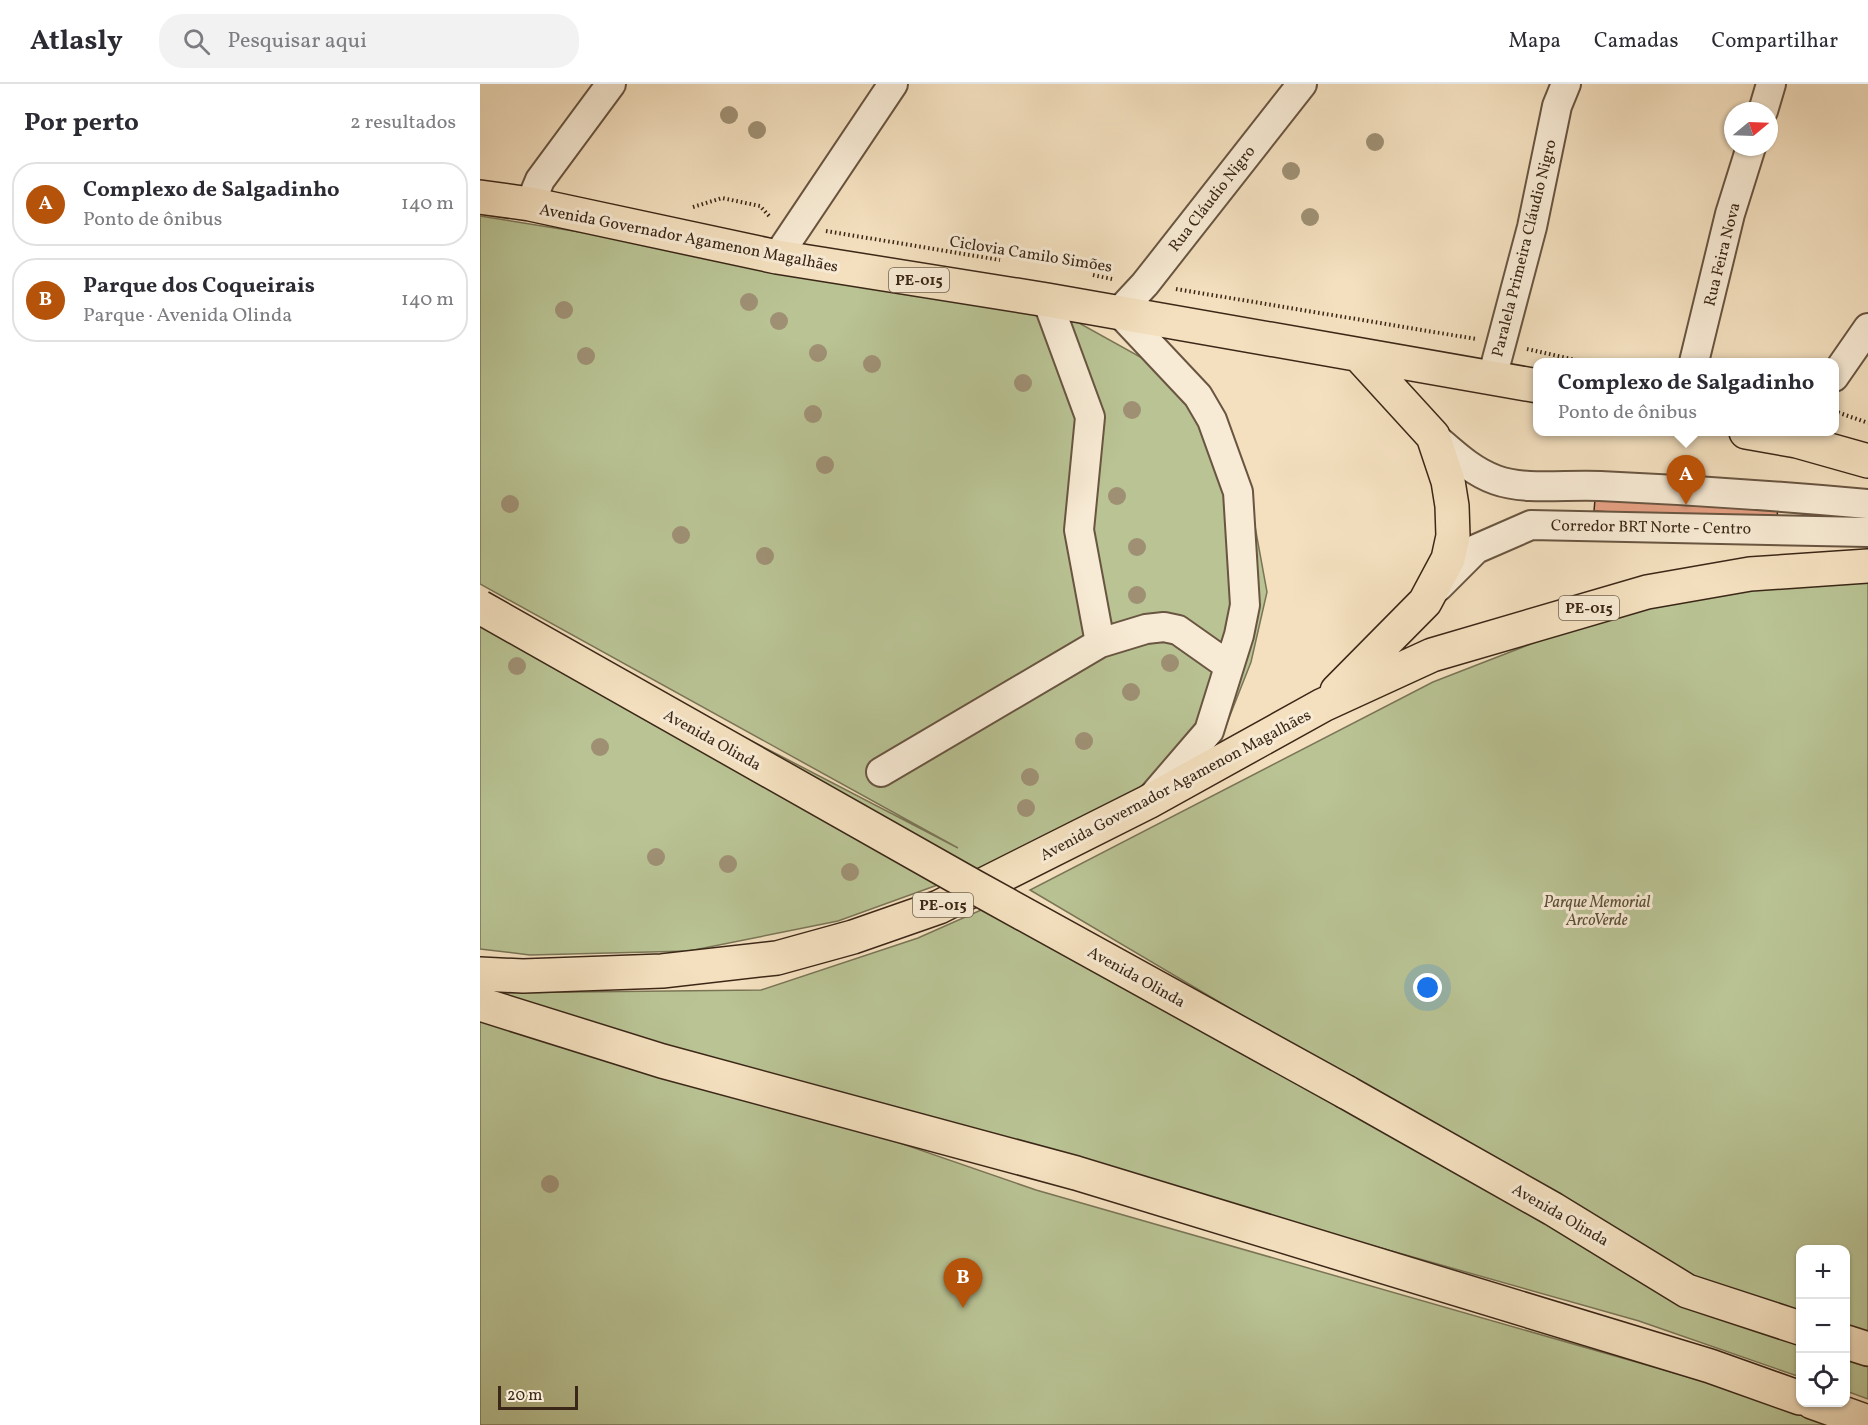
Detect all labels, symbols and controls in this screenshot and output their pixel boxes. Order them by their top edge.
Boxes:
search box [159,14,579,68]
text: Atlasly [30,22,123,61]
icon: search [180,25,213,58]
text: Pesquisar aqui [228,26,367,57]
text: Mapa [1508,27,1561,56]
text: Camadas [1594,27,1678,56]
text: Compartilhar [1711,27,1838,56]
north arrow [1724,102,1778,156]
text: Por perto [24,105,139,141]
text: 2 resultados [350,109,456,137]
street label: Paralela Primeira Cláudio Nigro [1487,137,1563,360]
street label: Rua Cláudio Nigro [1164,142,1261,257]
text: Complexo de Salgadinho [83,175,340,206]
text: A [38,190,53,218]
text: 140 m [401,190,454,218]
street label: Avenida Governador Agamenon Magalhães [537,199,840,279]
street label: Rua Feira Nova [1699,200,1746,309]
text: Ponto de ônibus [83,206,222,234]
street label: Ciclovia Camilo Simões [948,231,1114,279]
road number: PE-015 [889,268,949,292]
text: Parque dos Coqueirais [83,271,315,302]
text: B [39,286,52,314]
text: 140 m [401,286,454,314]
text: Parque · Avenida Olinda [83,302,292,330]
popup [1533,358,1839,436]
text: Complexo de Salgadinho [1558,368,1814,399]
text: Ponto de ônibus [1558,399,1697,427]
pin: A [1666,456,1706,505]
street label: Corredor BRT Norte - Centro [1551,515,1751,541]
road number: PE-015 [1559,596,1619,620]
street label: Avenida Olinda [659,705,765,777]
street label: Avenida Governador Agamenon Magalhães [1037,705,1315,867]
park label: Parque Memorial ArcoVerde [1543,892,1651,932]
road number: PE-015 [913,893,973,917]
street label: Avenida Olinda [1083,942,1189,1014]
your location [1413,973,1442,1002]
street label: Avenida Olinda [1507,1179,1613,1252]
map controls [1796,1245,1850,1407]
button: + [1796,1245,1850,1299]
pin: B [944,1258,982,1308]
button: − [1796,1299,1850,1353]
button: locate [1796,1353,1850,1407]
scale bar [498,1383,578,1410]
text: 20 m [507,1385,542,1407]

